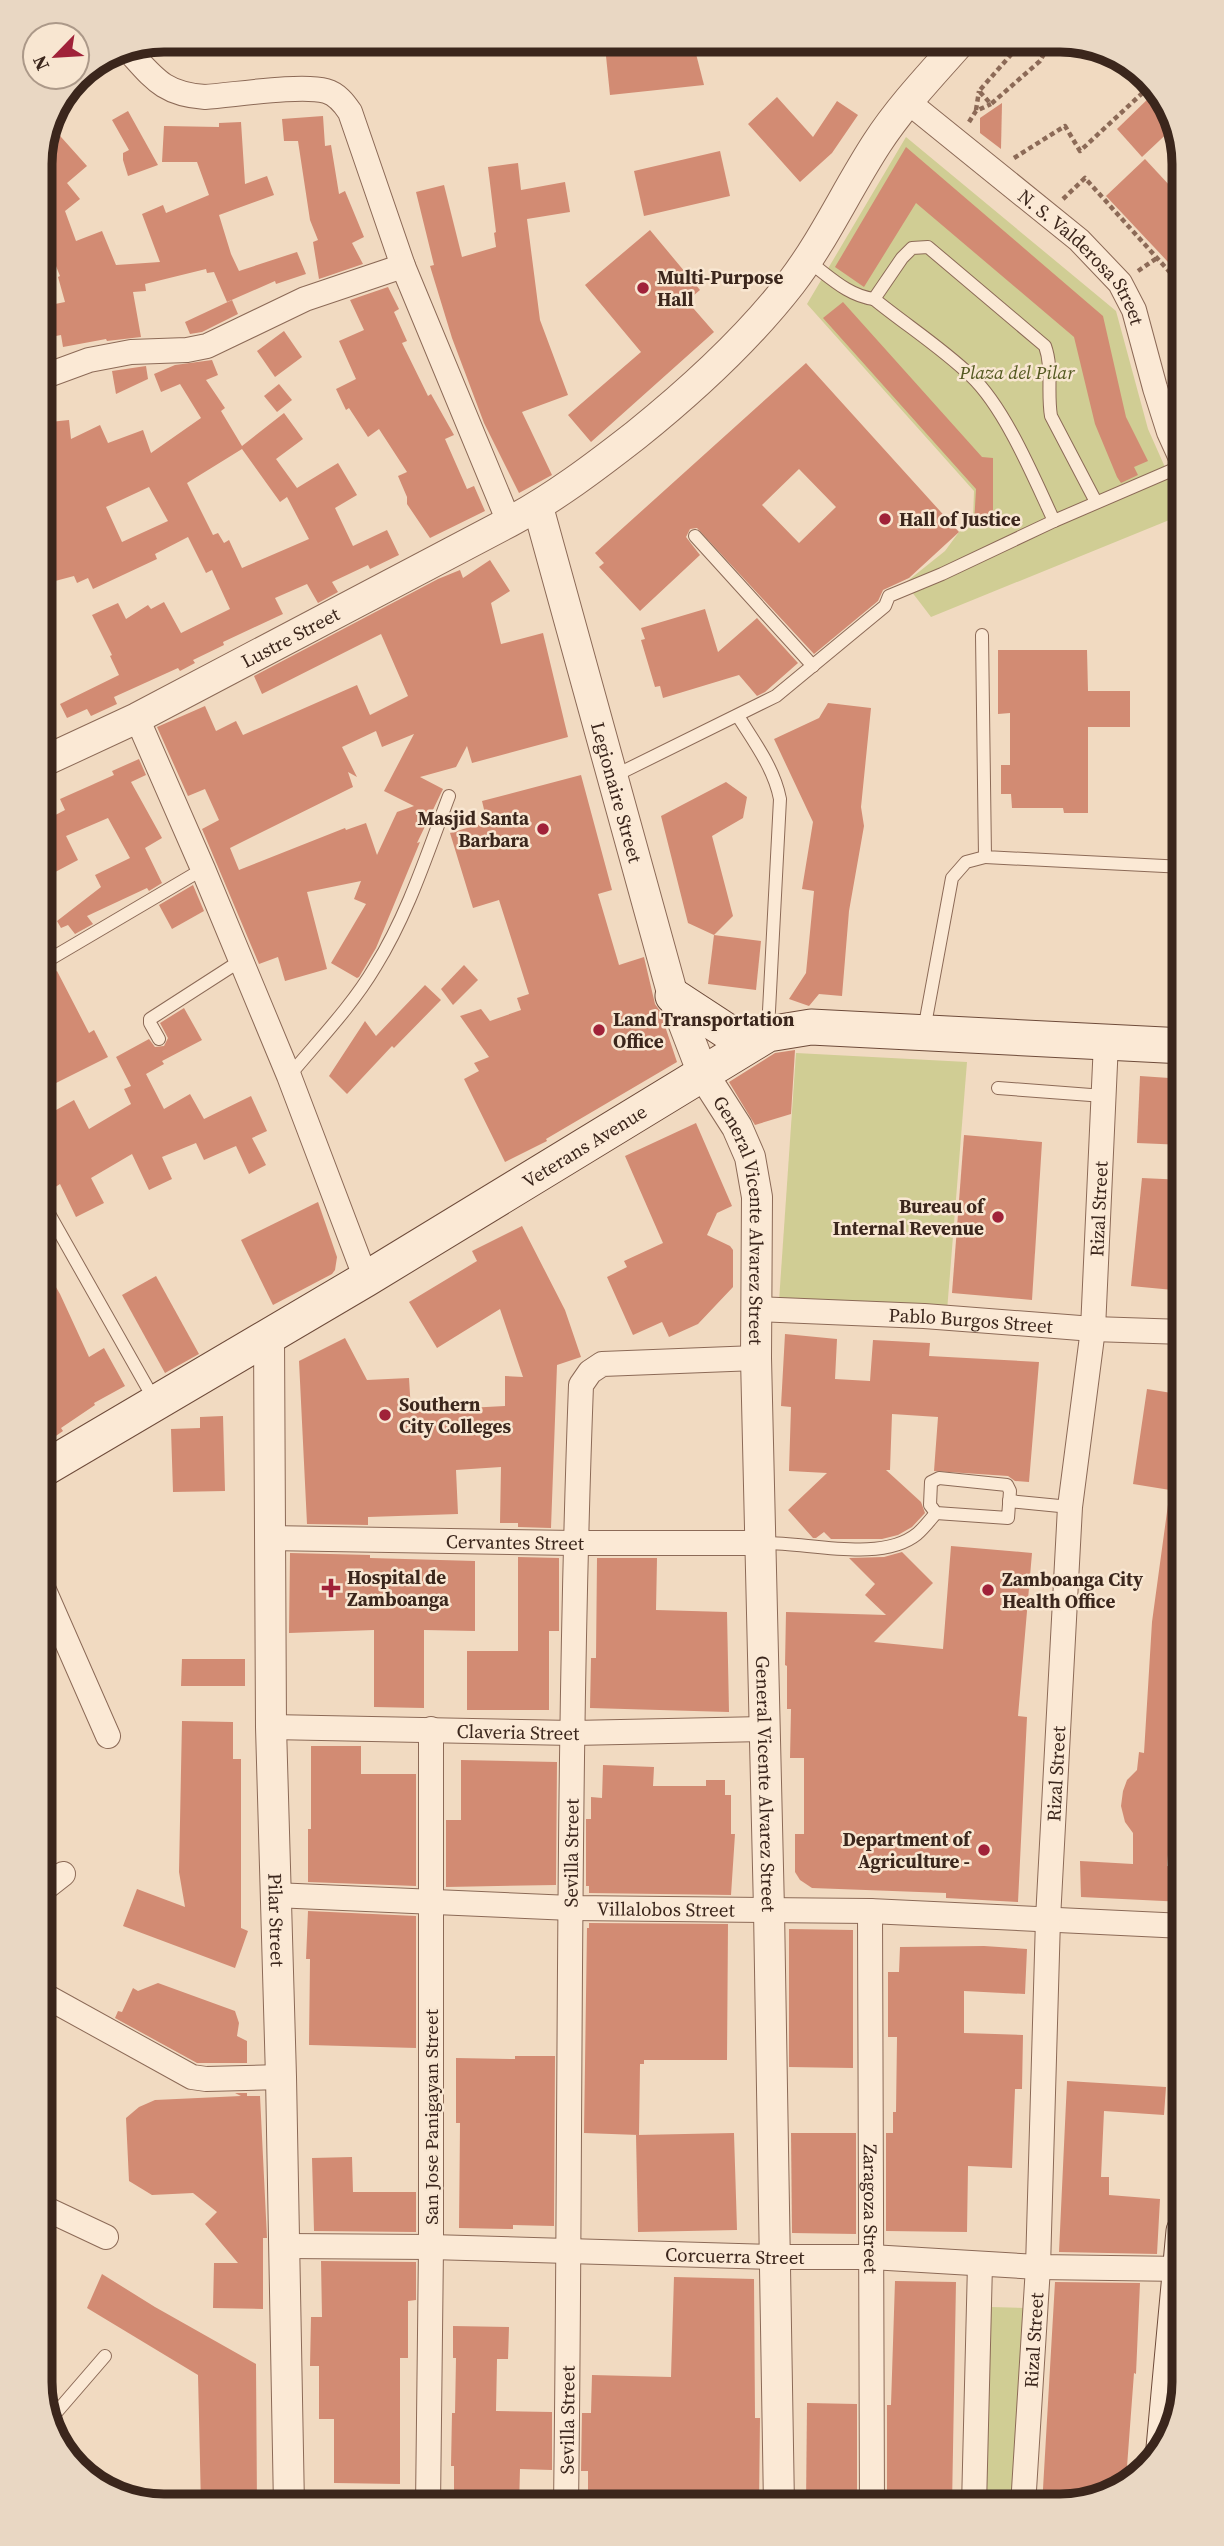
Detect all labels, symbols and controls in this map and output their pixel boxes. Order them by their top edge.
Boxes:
north arrow [21,21,91,91]
text: N [26,51,55,75]
street label: N. S. Valderosa Street [1013,183,1151,328]
place label: Multi-Purpose Hall [657,264,783,312]
marker: Multi-Purpose Hall [635,280,651,296]
park label: Plaza del Pilar [958,359,1076,385]
place label: Hall of Justice [899,506,1021,532]
marker: Hall of Justice [877,511,893,527]
street label: Lustre Street [236,600,344,674]
street label: Legionaire Street [585,719,649,866]
place label: Masjid Santa Barbara [418,805,530,853]
marker: Masjid Santa Barbara [535,821,551,837]
place label: Land Transportation Office [613,1006,795,1054]
marker: Land Transportation Office [591,1022,607,1038]
street label: General Vicente Alvarez Street [707,1090,770,1346]
street label: Veterans Avenue [517,1098,651,1194]
street label: Rizal Street [1083,1160,1114,1257]
place label: Bureau of Internal Revenue [833,1193,986,1241]
marker: Bureau of Internal Revenue [990,1209,1006,1225]
street label: Pablo Burgos Street [888,1302,1055,1339]
place label: Southern City Colleges [399,1391,511,1439]
marker: Southern City Colleges [377,1407,393,1423]
street label: Cervantes Street [446,1528,585,1556]
place label: Hospital de Zamboanga [347,1564,450,1612]
place label: Zamboanga City Health Office [1002,1566,1144,1614]
marker: Hospital de Zamboanga [321,1578,341,1598]
marker: Zamboanga City Health Office [980,1582,996,1598]
street label: General Vicente Alvarez Street [750,1655,782,1913]
street label: Claveria Street [456,1718,580,1746]
street label: Rizal Street [1040,1725,1071,1822]
street label: Sevilla Street [557,1798,585,1908]
place label: Department of Agriculture - [842,1826,972,1874]
marker: Department of Agriculture - [976,1842,992,1858]
street label: Pilar Street [262,1873,291,1968]
street label: Villalobos Street [597,1895,736,1923]
street label: San Jose Panigayan Street [418,2008,444,2225]
street label: Zaragoza Street [858,2144,884,2275]
street label: Corcuerra Street [665,2241,805,2270]
street label: Rizal Street [1017,2291,1049,2389]
street label: Sevilla Street [553,2365,581,2475]

